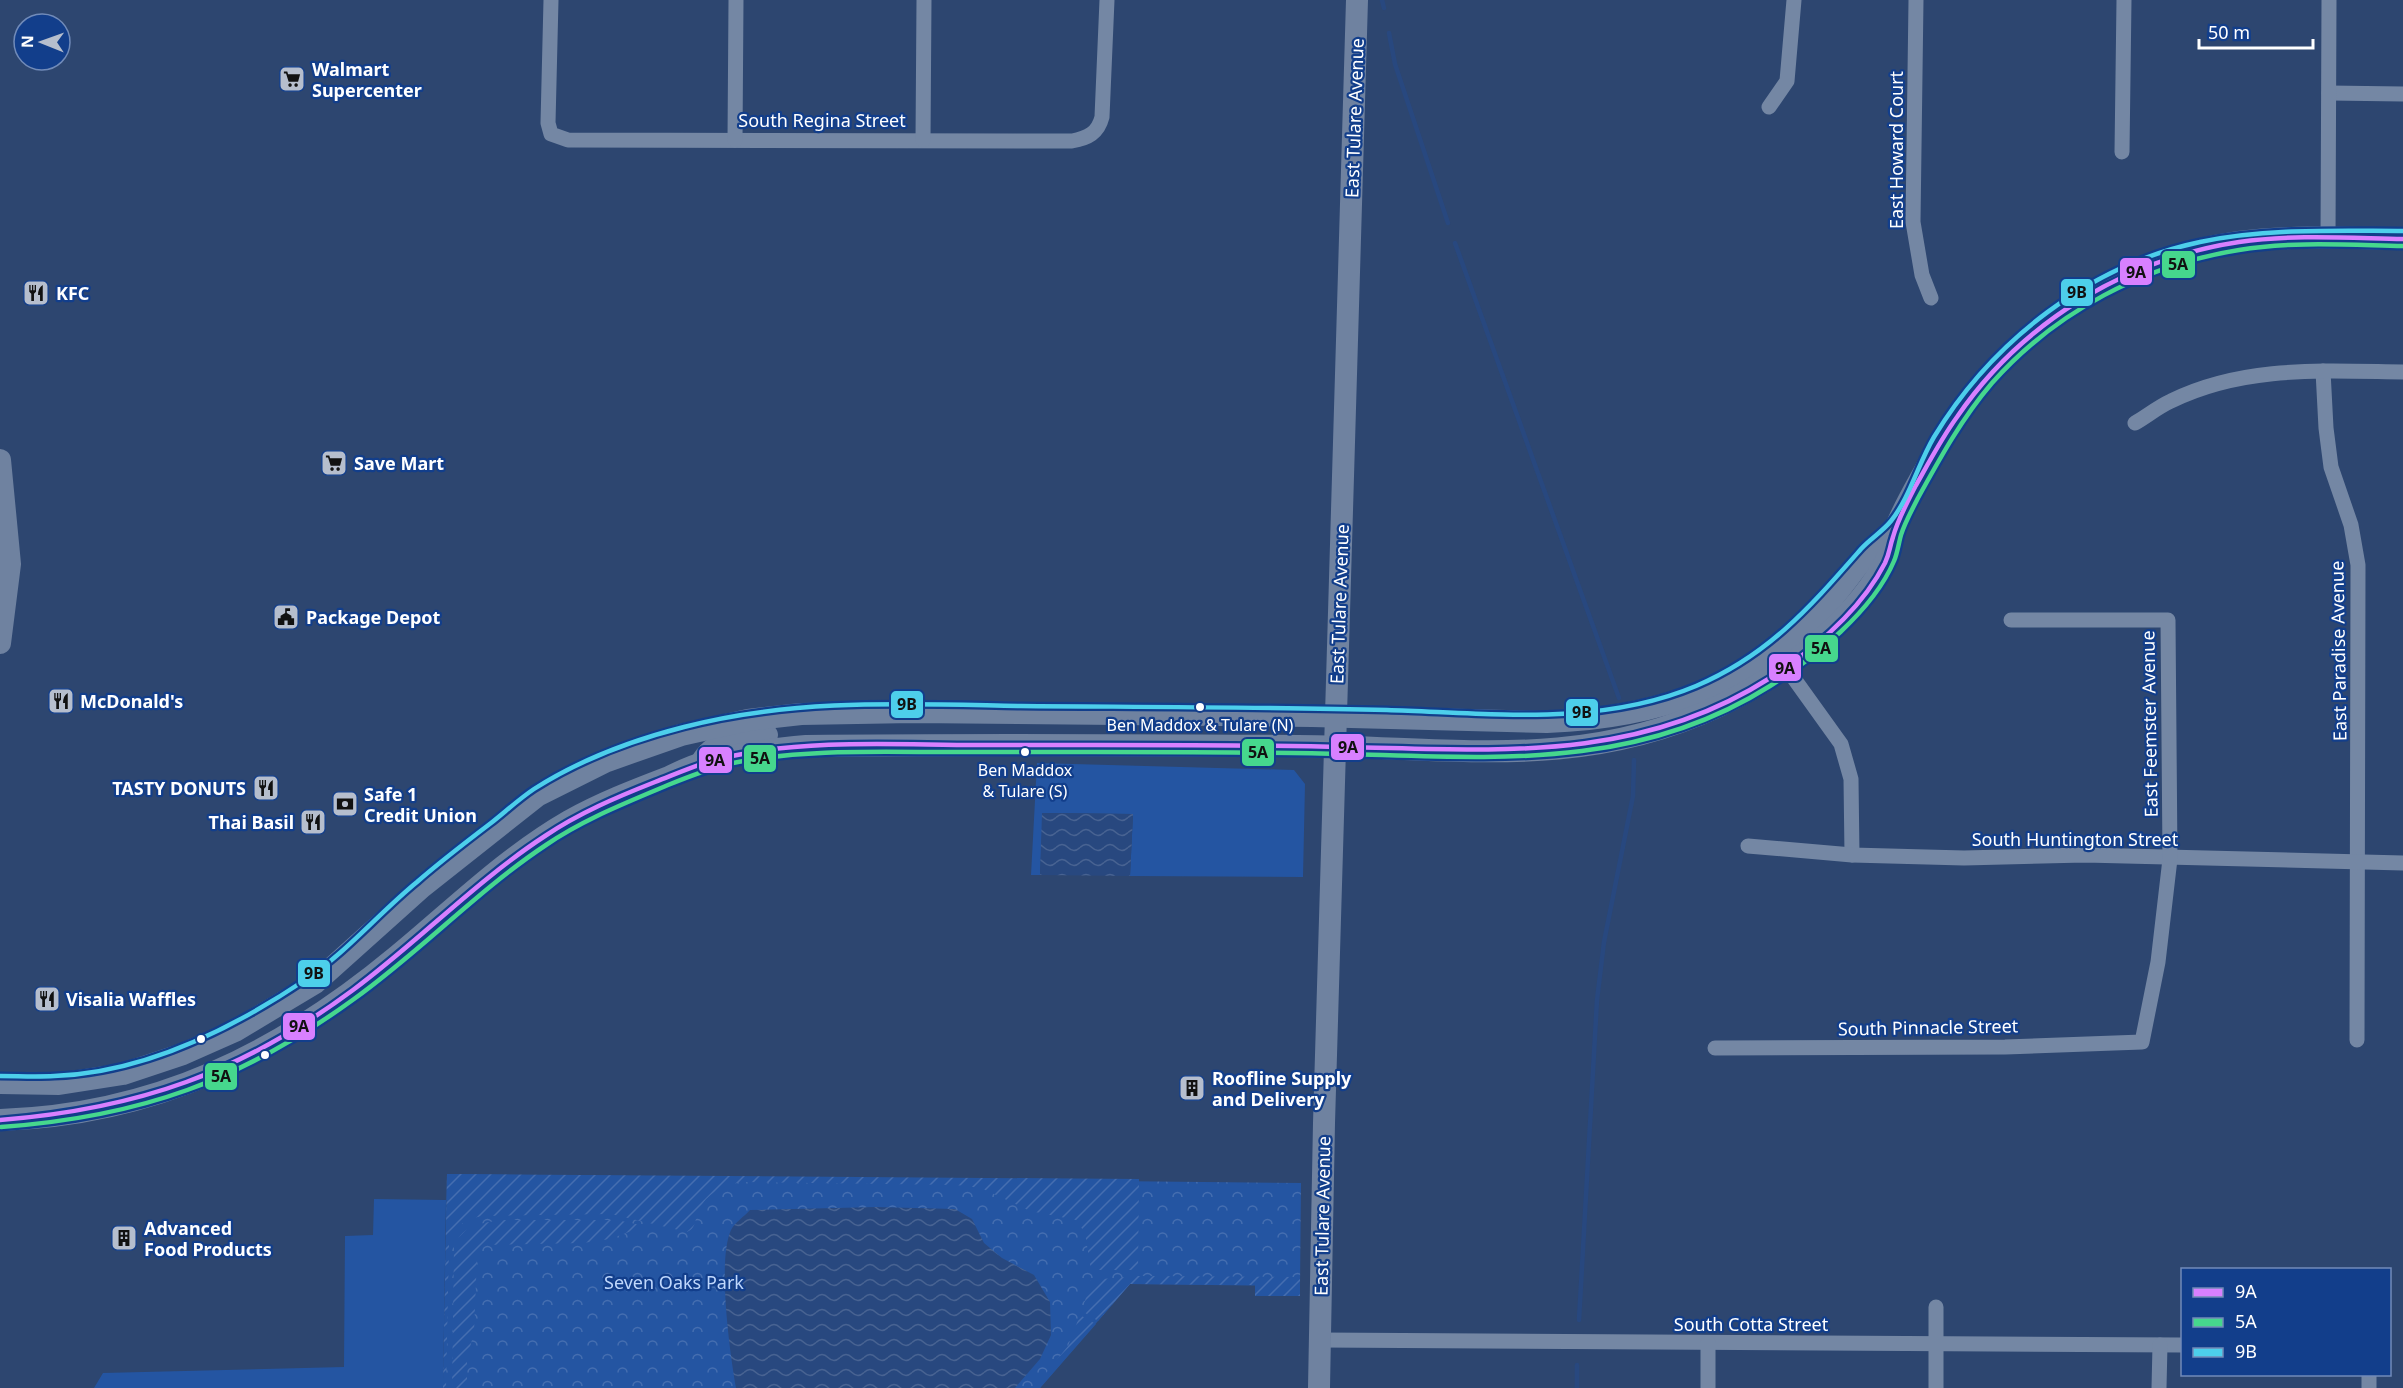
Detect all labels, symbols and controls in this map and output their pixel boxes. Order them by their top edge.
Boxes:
north arrow [12,12,72,72]
scale bar [2199,12,2313,50]
text: 50 m [2208,20,2250,44]
text: N [16,35,38,48]
street label: East Tulare Avenue [1339,38,1369,198]
place label: Walmart Supercenter [312,57,422,102]
supermarket icon: Walmart Supercenter [277,64,307,94]
street label: East Howard Court [1884,70,1908,229]
street label: South Regina Street [738,108,906,132]
line badge: 5A [2161,250,2196,279]
text: 5A [2168,253,2189,275]
line badge: 9A [2119,257,2153,286]
text: 9A [2126,261,2147,283]
restaurant icon: KFC [21,278,51,308]
line badge: 9B [2060,278,2094,307]
place label: KFC [56,281,89,305]
text: 9B [2067,281,2087,303]
supermarket icon: Save Mart [319,448,349,478]
place label: Save Mart [354,451,444,475]
street label: East Tulare Avenue [1324,524,1354,684]
street label: East Paradise Avenue [2324,561,2352,741]
public building icon: Package Depot [271,602,301,632]
place label: Package Depot [306,605,441,629]
street label: East Feemster Avenue [2135,630,2163,818]
line badge: 5A [1804,634,1839,663]
text: 5A [1811,637,1832,659]
line badge: 9A [1768,653,1802,682]
text: 9A [1775,657,1796,679]
restaurant icon: McDonald's [46,686,76,716]
place label: McDonald's [80,689,183,713]
line badge: 9B [890,690,924,719]
text: 9B [897,693,917,715]
line badge: 9B [1565,698,1599,727]
marker: Ben Maddox & Tulare (N) [1194,701,1206,713]
text: 9B [1572,701,1592,723]
place label: Ben Maddox & Tulare (N) [1107,714,1294,736]
line badge: 9A [1330,733,1365,761]
text: 9A [1338,736,1359,758]
line badge: 5A [1241,738,1275,767]
text: 5A [1248,741,1269,763]
line badge: 5A [743,744,777,773]
line badge: 9A [698,746,733,774]
marker: Ben Maddox & Tulare (S) [1019,746,1031,758]
text: 5A [750,747,771,769]
text: 9A [705,749,726,771]
place label: Ben Maddox & Tulare (S) [978,759,1073,802]
restaurant icon: TASTY DONUTS [251,773,281,803]
place label: TASTY DONUTS [112,776,246,800]
place label: Safe 1 Credit Union [364,782,477,827]
bank icon: Safe 1 Credit Union [330,789,360,819]
restaurant icon: Thai Basil [298,807,328,837]
place label: Thai Basil [209,810,294,834]
street label: South Huntington Street [1972,827,2179,851]
line badge: 9B [297,959,331,988]
text: 9B [304,962,324,984]
restaurant icon: Visalia Waffles [32,984,62,1014]
place label: Visalia Waffles [66,987,196,1011]
line badge: 9A [282,1012,316,1041]
street label: South Pinnacle Street [1838,1013,2019,1041]
text: 9A [289,1015,310,1037]
unlabelled marker [195,1033,207,1045]
unlabelled marker [259,1049,271,1061]
line badge: 5A [204,1062,238,1091]
text: 5A [211,1065,232,1087]
place label: Roofline Supply and Delivery [1212,1066,1352,1111]
building icon: Roofline Supply and Delivery [1177,1073,1207,1103]
street label: East Tulare Avenue [1309,1136,1335,1296]
place label: Advanced Food Products [144,1216,272,1261]
building icon: Advanced Food Products [109,1223,139,1253]
legend [2181,1268,2391,1376]
park label: Seven Oaks Park [604,1270,744,1294]
text: 9A [2235,1279,2257,1303]
text: 5A [2235,1309,2257,1333]
street label: South Cotta Street [1674,1312,1829,1336]
text: 9B [2235,1339,2257,1363]

